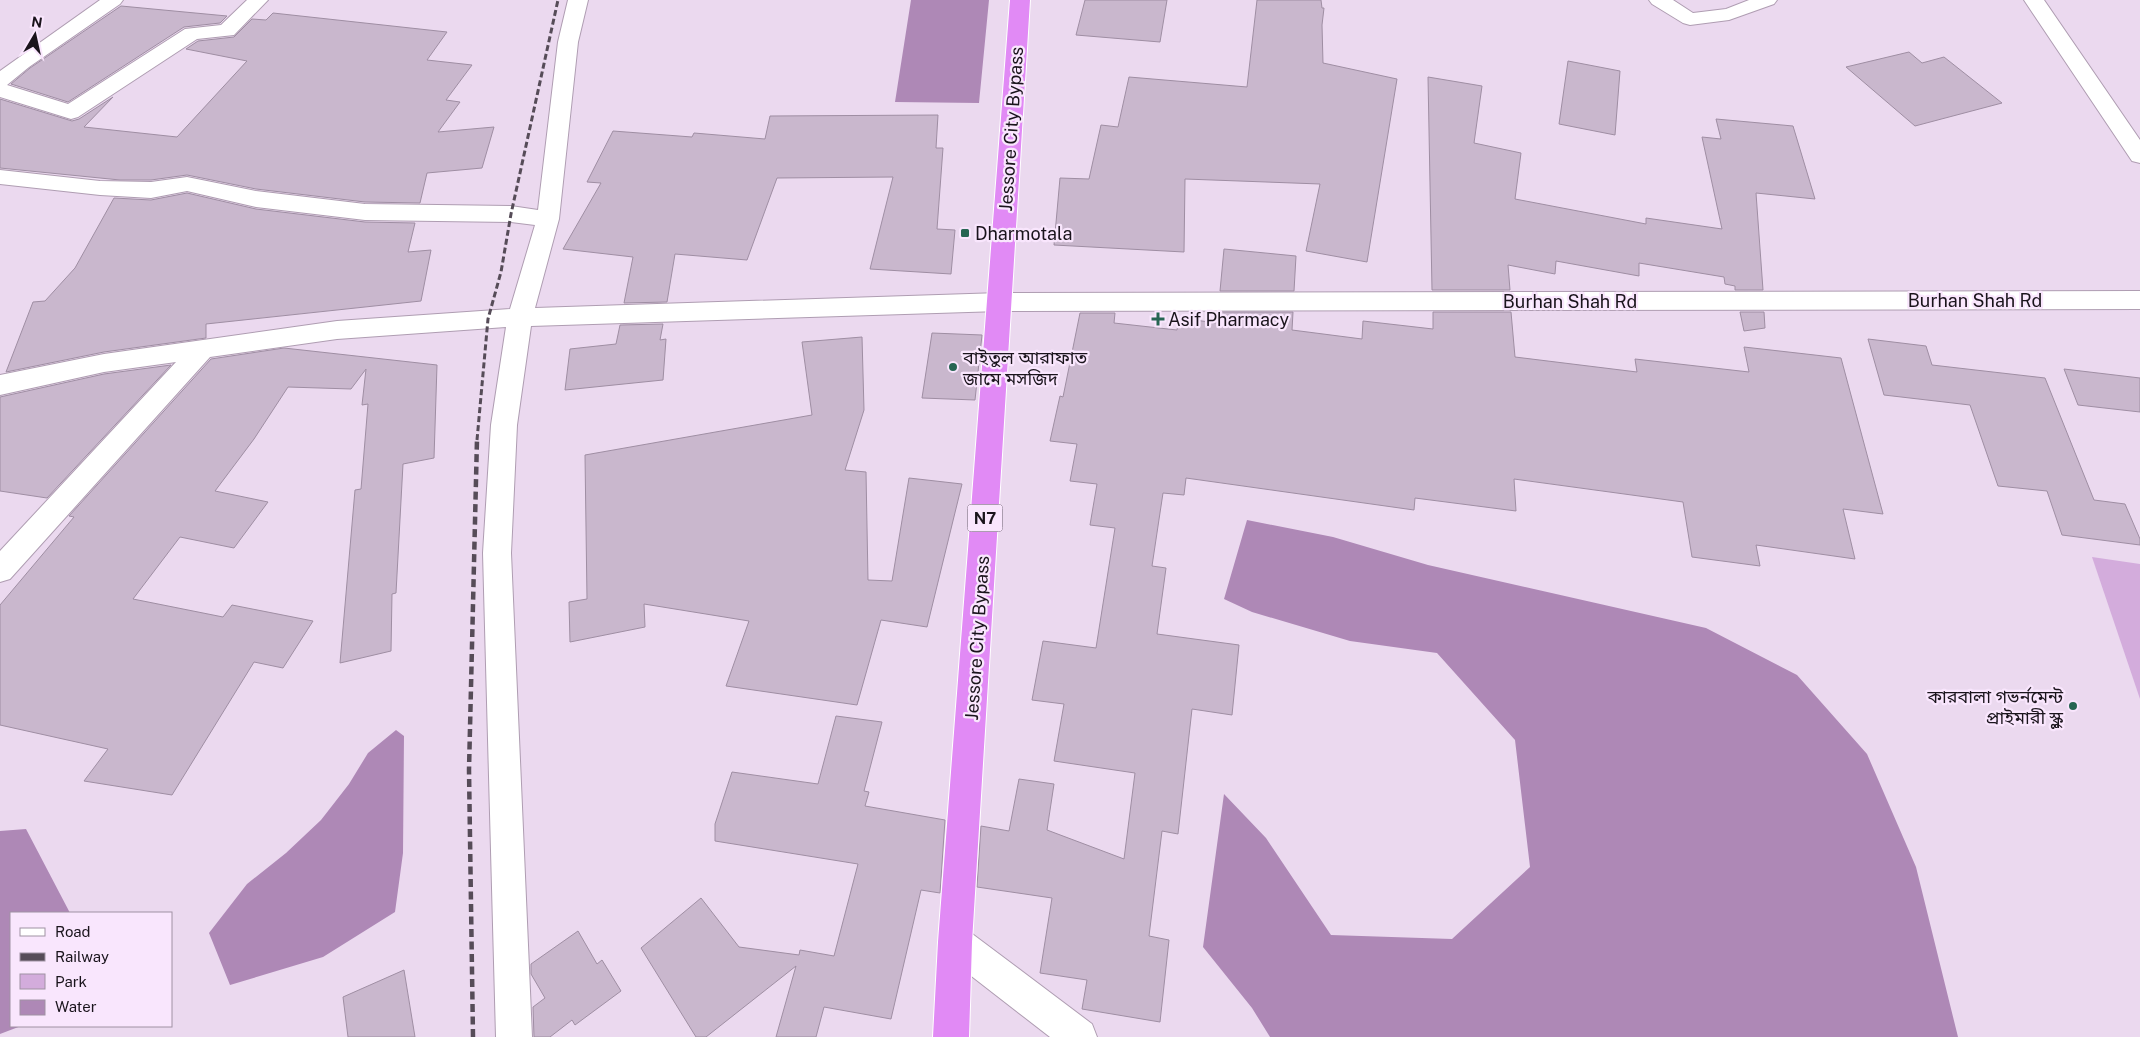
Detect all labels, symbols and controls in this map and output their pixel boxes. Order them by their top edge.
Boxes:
north arrow [10,10,60,60]
text: N [30,13,44,31]
street label: Jessore City Bypass [995,46,1027,212]
place label: Dharmotala [975,223,1072,244]
marker: Dharmotala [959,227,971,239]
street label: Burhan Shah Rd [1908,290,2042,311]
street label: Burhan Shah Rd [1503,291,1637,312]
place label: Asif Pharmacy [1168,309,1290,330]
marker: Asif Pharmacy [1152,313,1164,325]
place label: বাইতুল আরাফাত জামে মসজিদ [962,347,1088,389]
marker: বাইতুল আরাফাত জামে মসজিদ [947,361,959,373]
road number: N7 [968,504,1002,532]
street label: Jessore City Bypass [961,555,993,721]
place label: কারবালা গভর্নমেন্ট প্রাইমারী স্কুল [1927,686,2064,729]
marker: কারবালা গভর্নমেন্ট প্রাইমারী স্কুল [2067,700,2079,712]
legend [10,912,172,1027]
text: Road [55,923,91,940]
text: Railway [55,948,109,965]
text: Park [55,973,87,990]
text: Water [55,998,97,1015]

